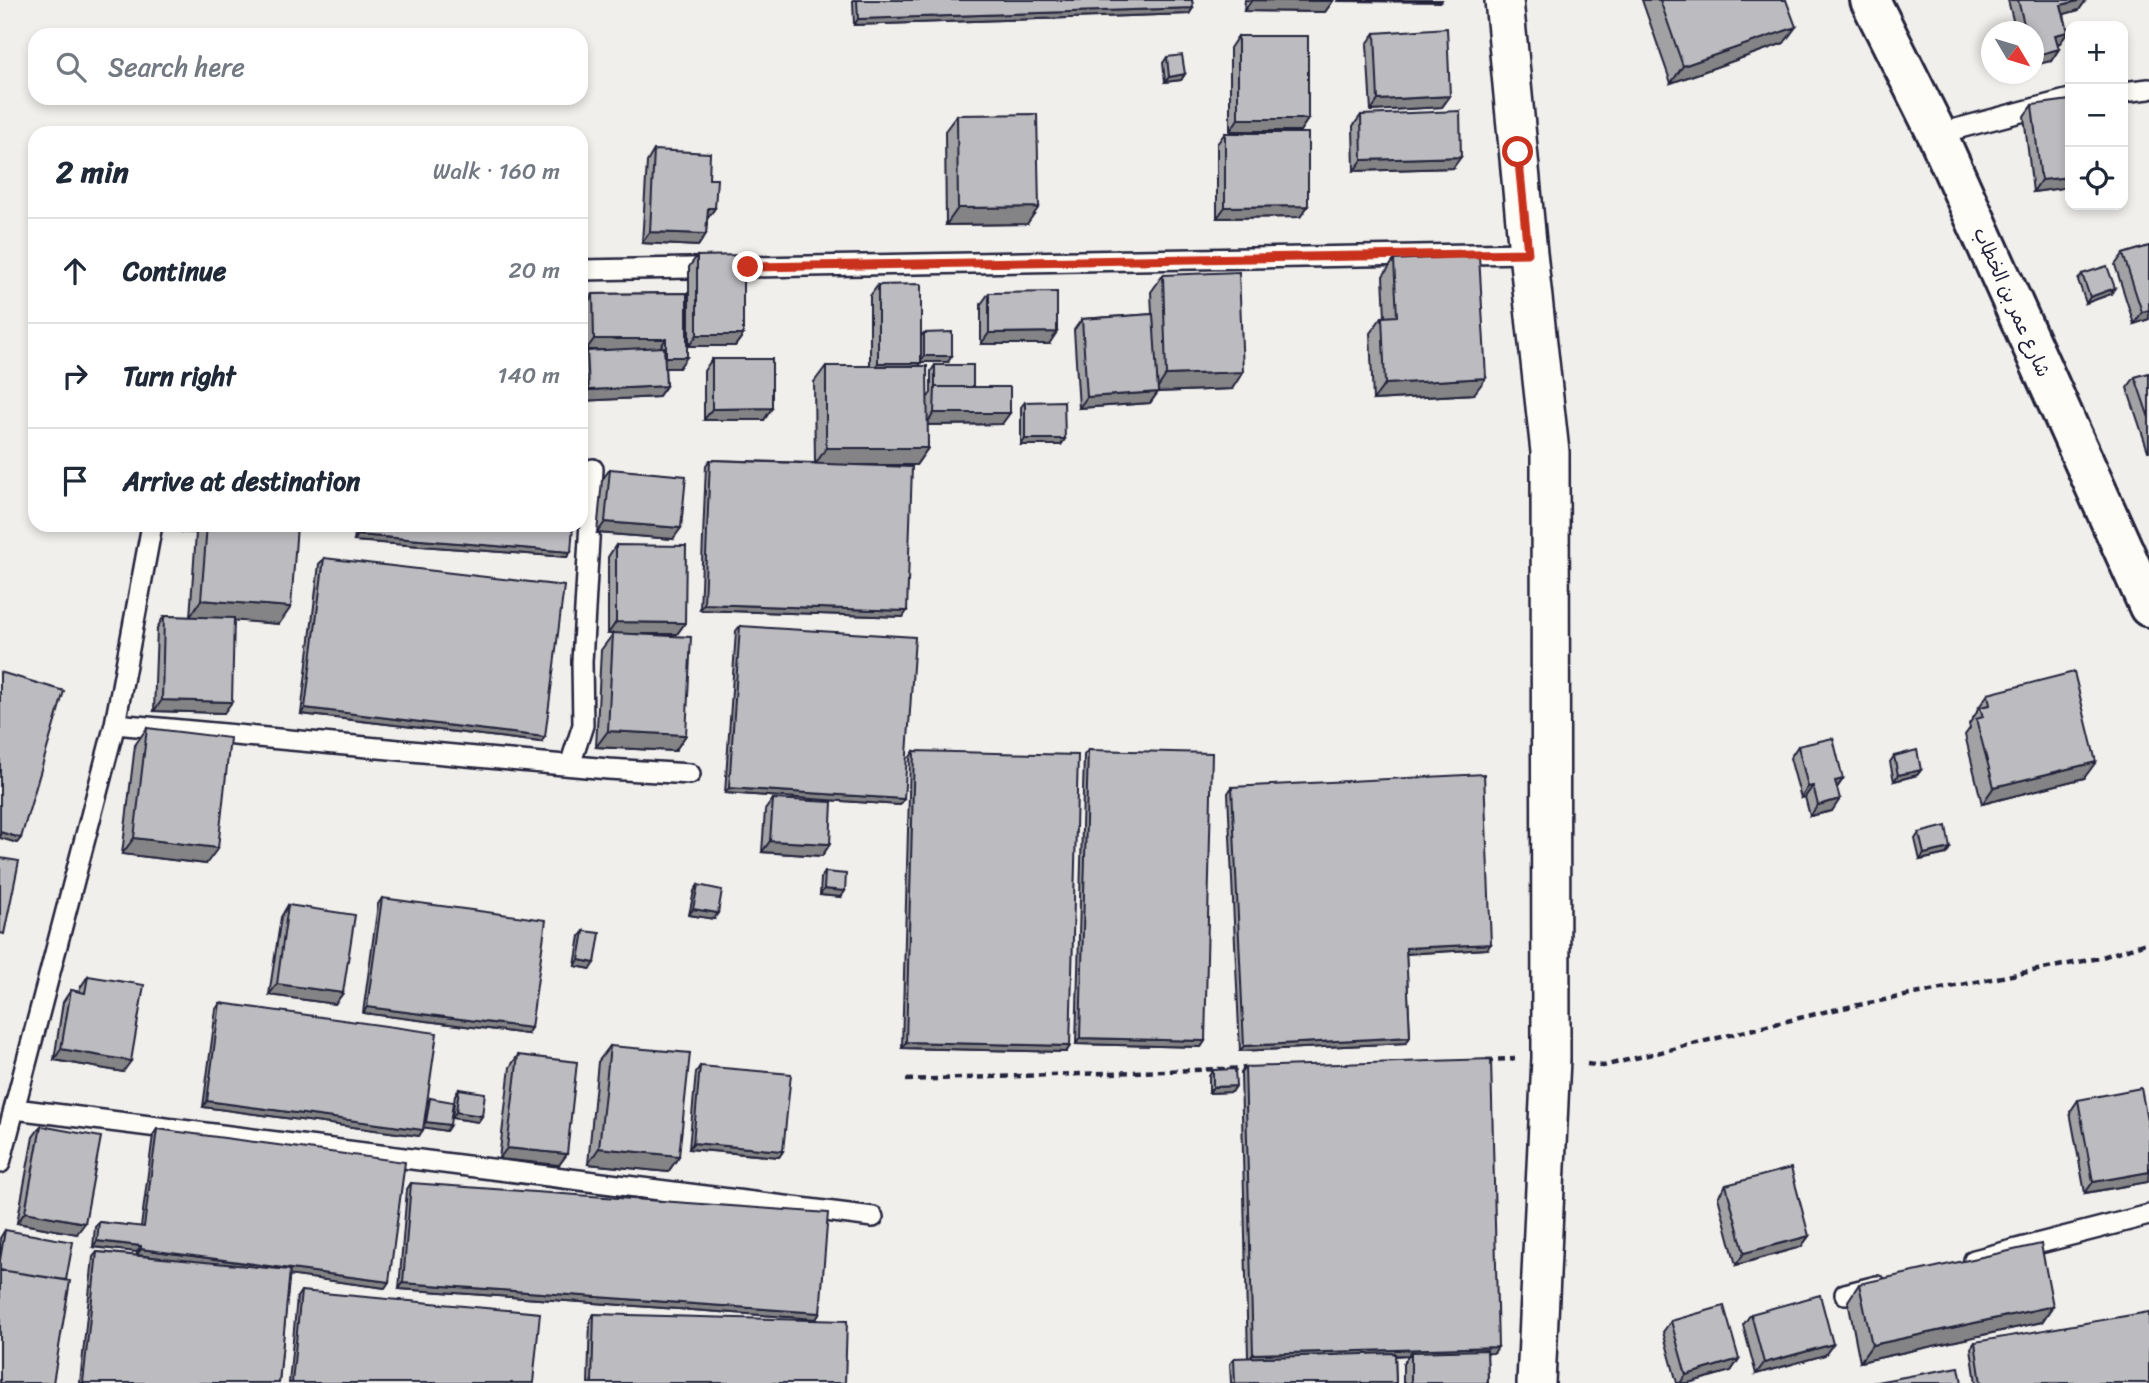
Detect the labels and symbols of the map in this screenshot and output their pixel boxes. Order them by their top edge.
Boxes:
north arrow [1981,21,2044,84]
route start [1502,136,1533,167]
street label: شارع عمر بن الخطاب [1964,222,2060,382]
route end [732,251,763,282]

